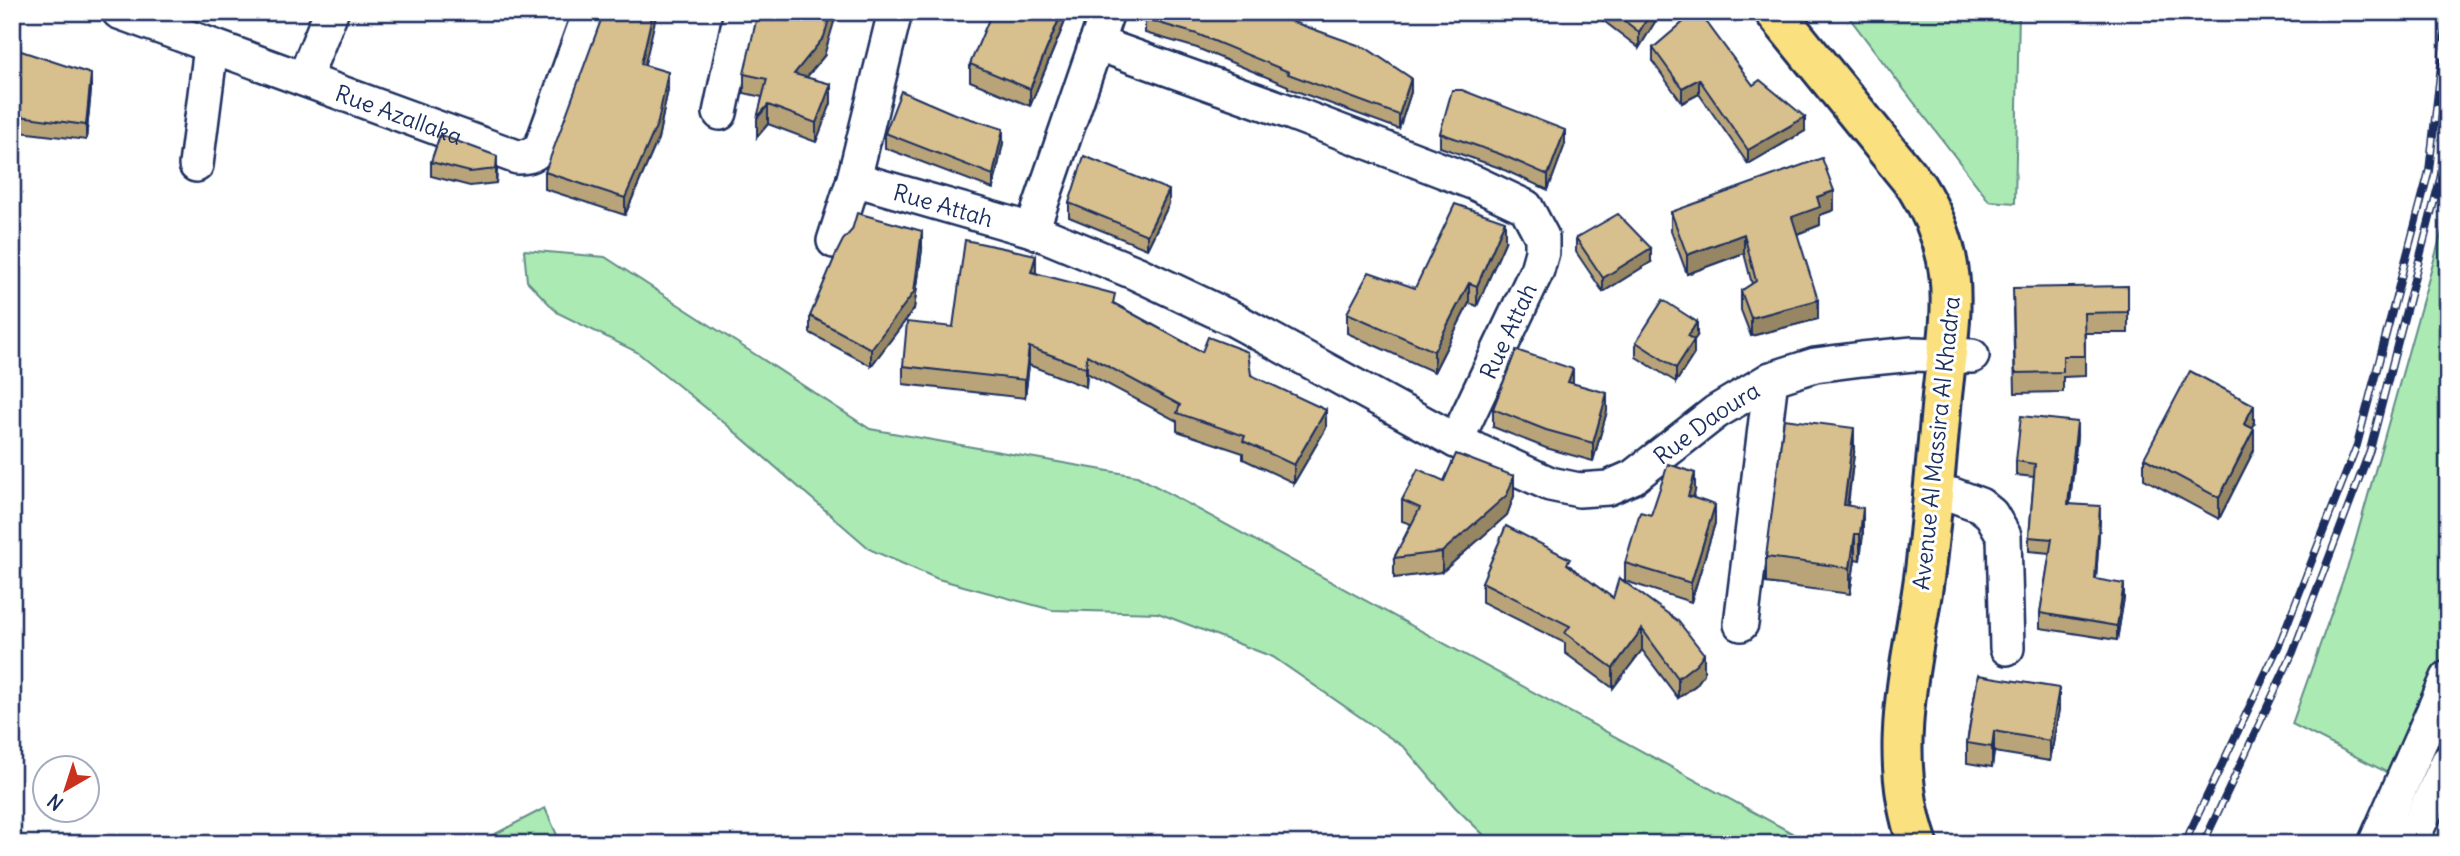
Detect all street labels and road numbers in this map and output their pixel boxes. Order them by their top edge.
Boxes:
street label: Rue Azallaka [332,78,466,150]
street label: Rue Attah [890,177,997,233]
street label: Rue Attah [1473,279,1543,383]
street label: Avenue Al Massira Al Khadra [1906,295,1966,591]
street label: Rue Daoura [1647,375,1764,470]

